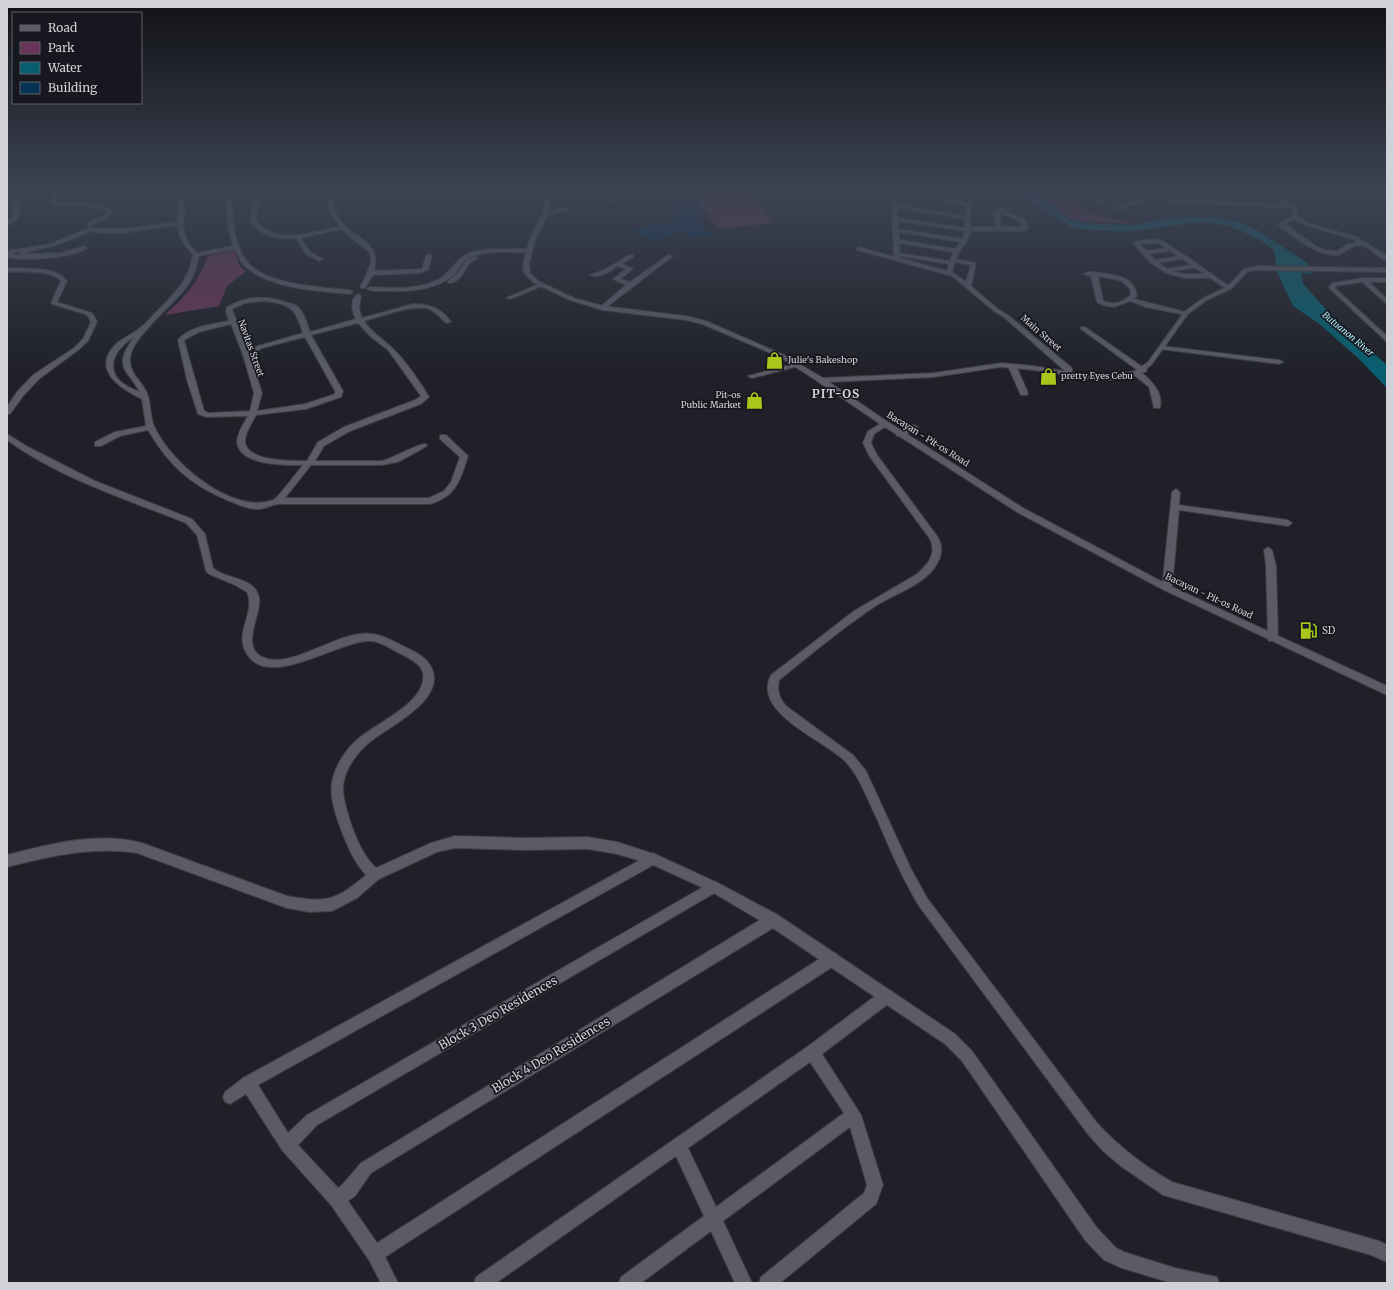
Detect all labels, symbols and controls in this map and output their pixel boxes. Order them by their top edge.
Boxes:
legend [12,12,142,104]
text: Road [48,20,77,35]
text: Park [48,40,75,55]
text: Water [47,60,83,75]
text: Building [48,80,98,95]
water label: Butuanon River [1320,309,1377,359]
street label: Main Street [1019,312,1064,354]
street label: Navitas Street [236,318,267,378]
shop icon: Julie's Bakeshop [765,350,785,370]
place label: Julie's Bakeshop [787,354,858,365]
shop icon: pretty Eyes Cebu [1038,366,1058,386]
place label: pretty Eyes Cebu [1061,370,1133,381]
district label: PIT-OS [812,386,860,401]
place label: Pit-os Public Market [681,389,742,410]
shop icon: Pit-os Public Market [744,390,764,410]
street label: Bacayan - Pit-os Road [885,409,972,469]
street label: Bacayan - Pit-os Road [1164,570,1255,621]
fuel station icon: SD [1299,620,1319,640]
place label: SD [1322,624,1336,637]
street label: Block 3 Deo Residences [436,972,560,1053]
street label: Block 4 Deo Residences [489,1013,613,1096]

